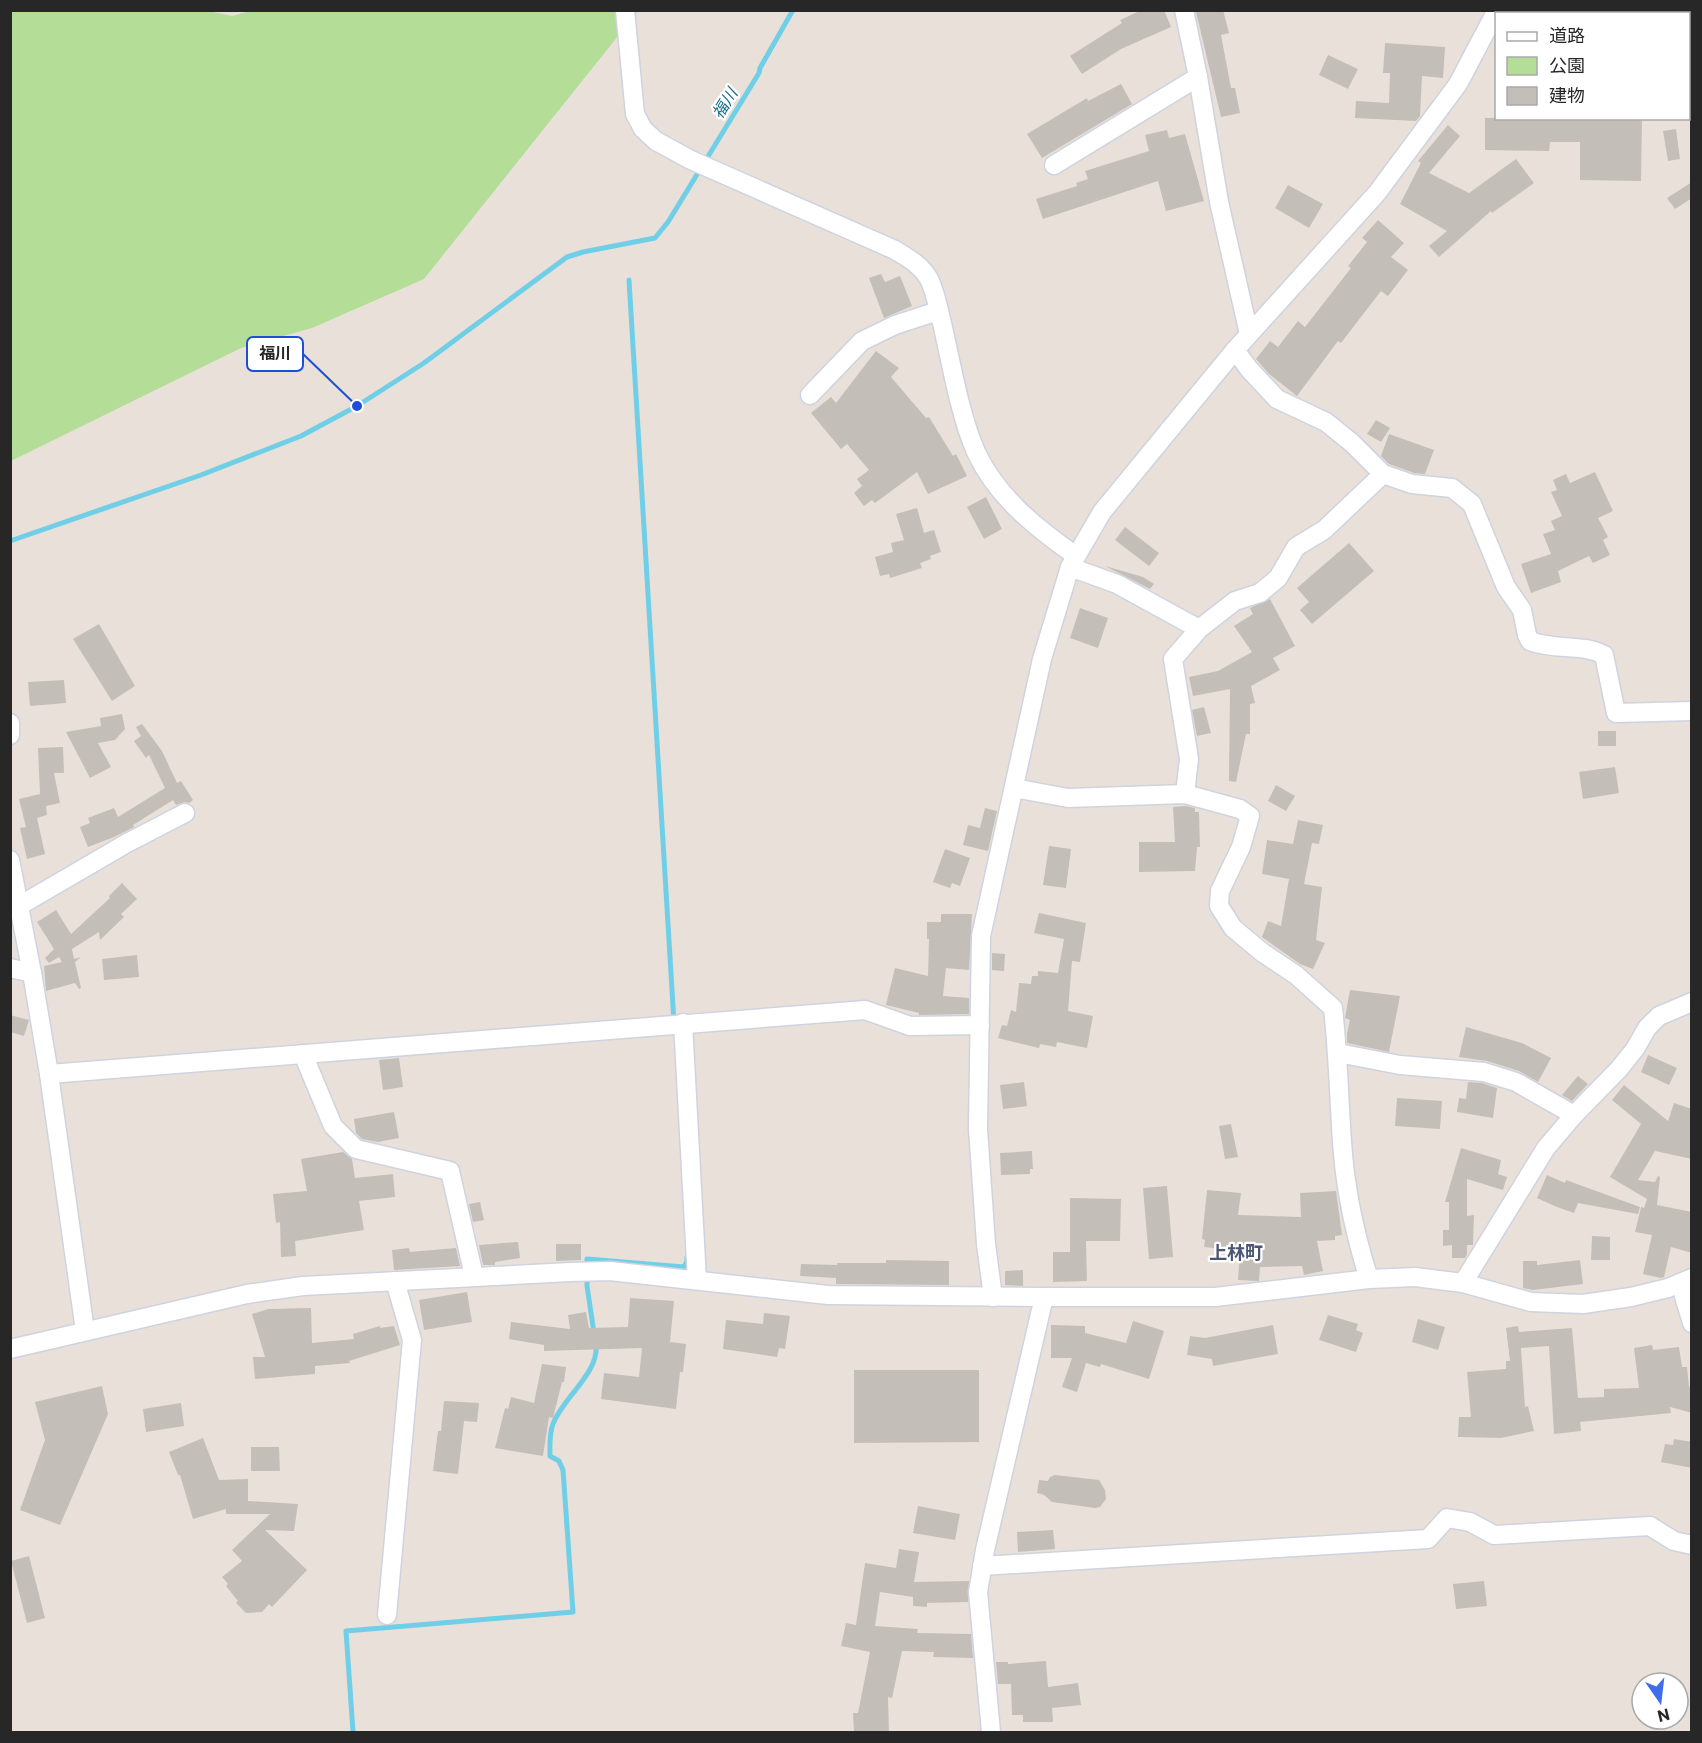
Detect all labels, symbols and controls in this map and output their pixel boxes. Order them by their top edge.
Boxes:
legend [1495,12,1690,120]
text: 道路 [1549,24,1585,46]
text: 公園 [1549,54,1585,76]
water label: 福川 [707,83,742,122]
text: 建物 [1549,84,1585,106]
callout: 福川 [247,337,303,371]
text: 福川 [259,343,291,362]
district label: 上林町 [1209,1241,1263,1263]
north arrow [1630,1671,1690,1731]
text: N [1656,1705,1672,1727]

